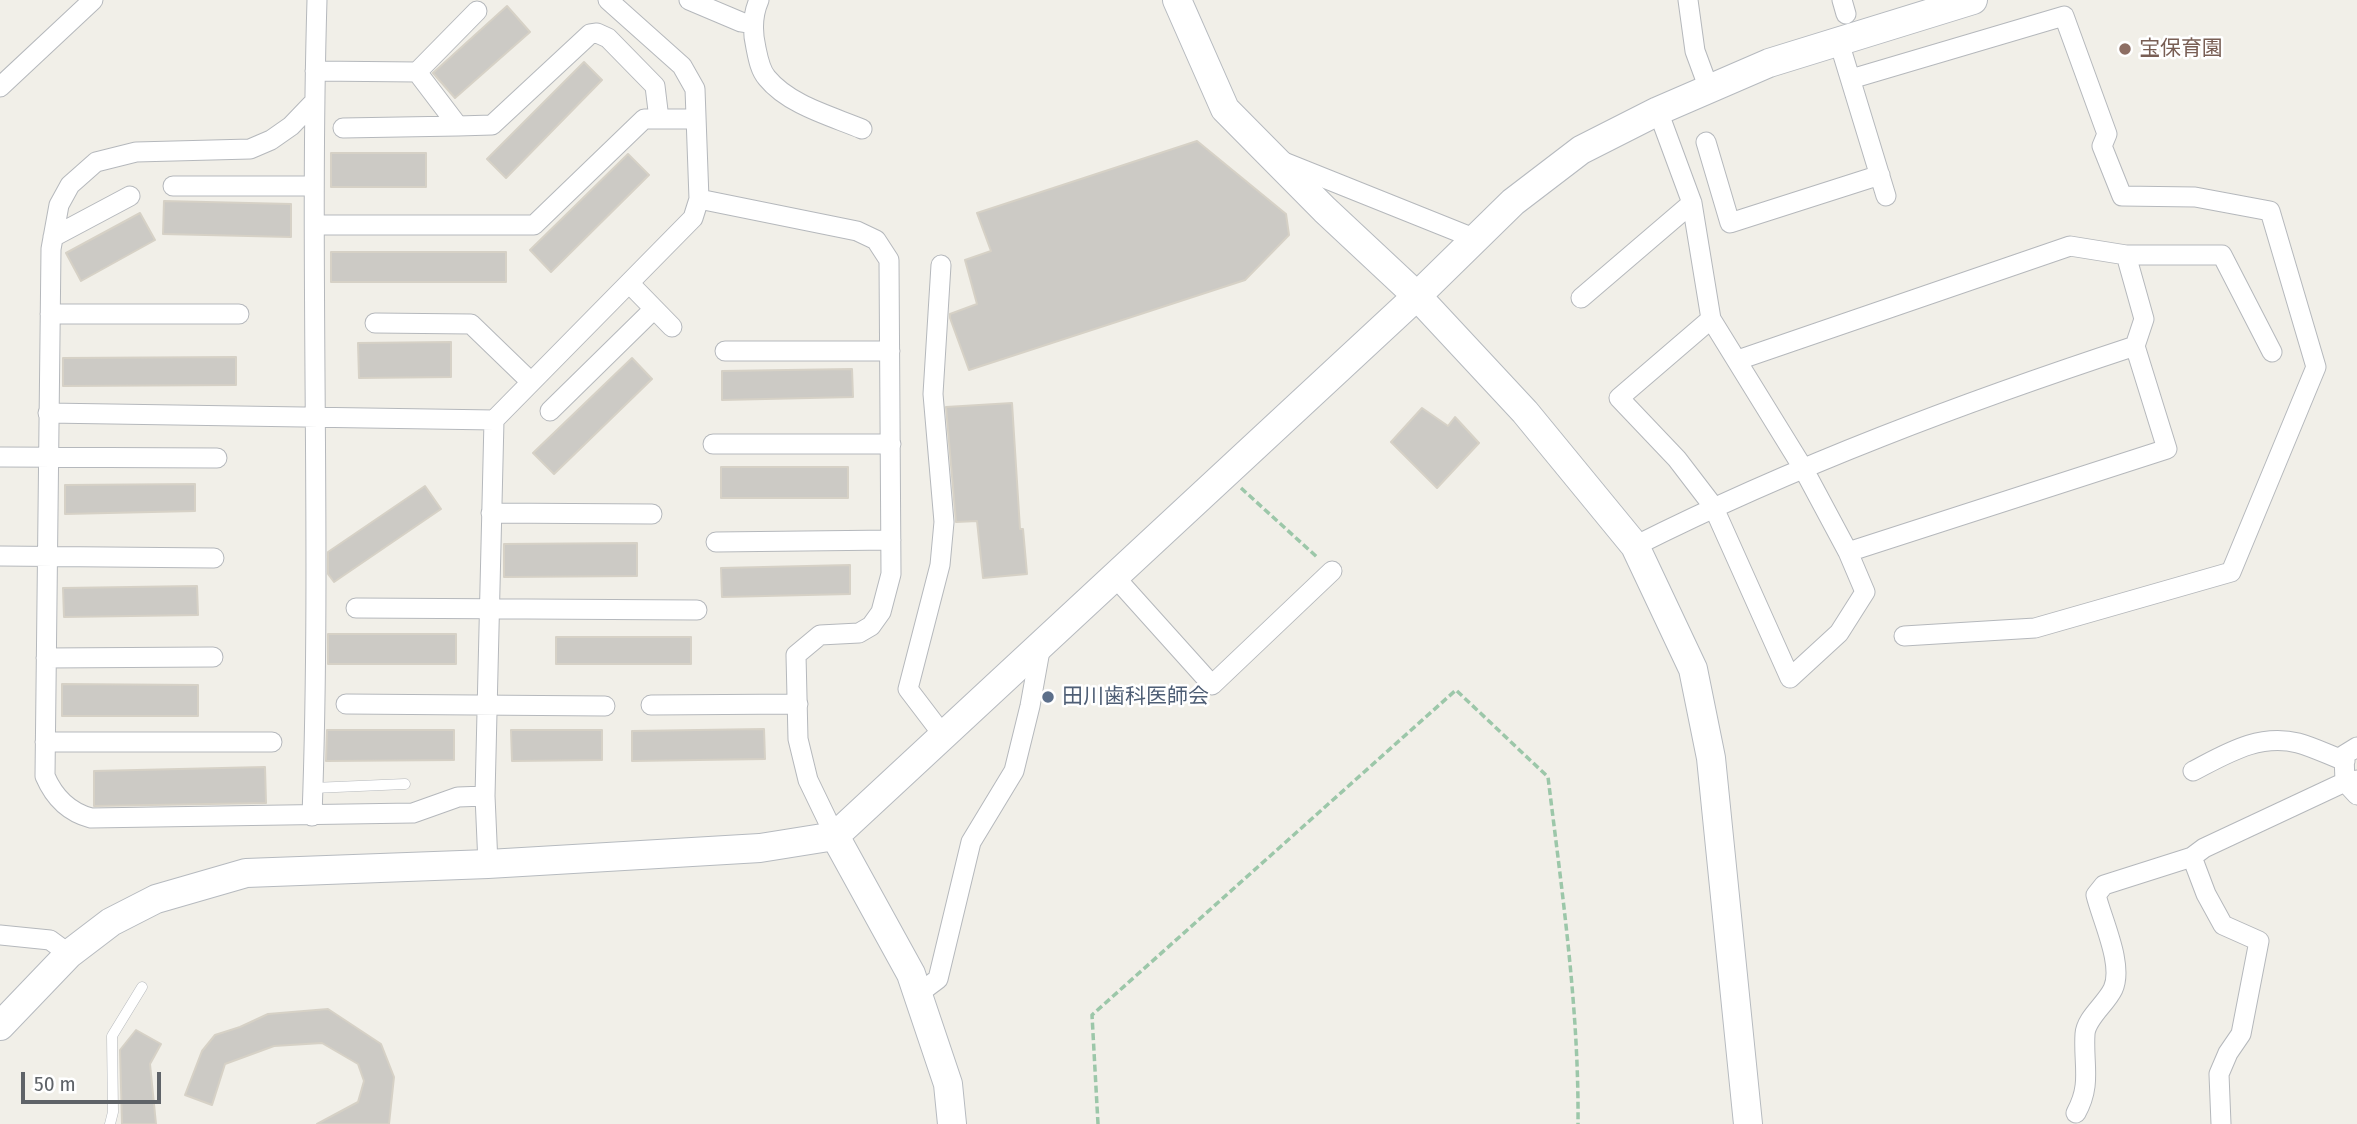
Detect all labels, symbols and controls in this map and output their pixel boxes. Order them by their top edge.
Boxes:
place label: 宝保育園 [2139,36,2223,62]
marker: 宝保育園 [2117,41,2133,57]
place label: 田川歯科医師会 [1062,684,1209,710]
marker: 田川歯科医師会 [1040,689,1056,705]
scale bar [24,1058,164,1102]
text: 50 m [34,1071,76,1097]

